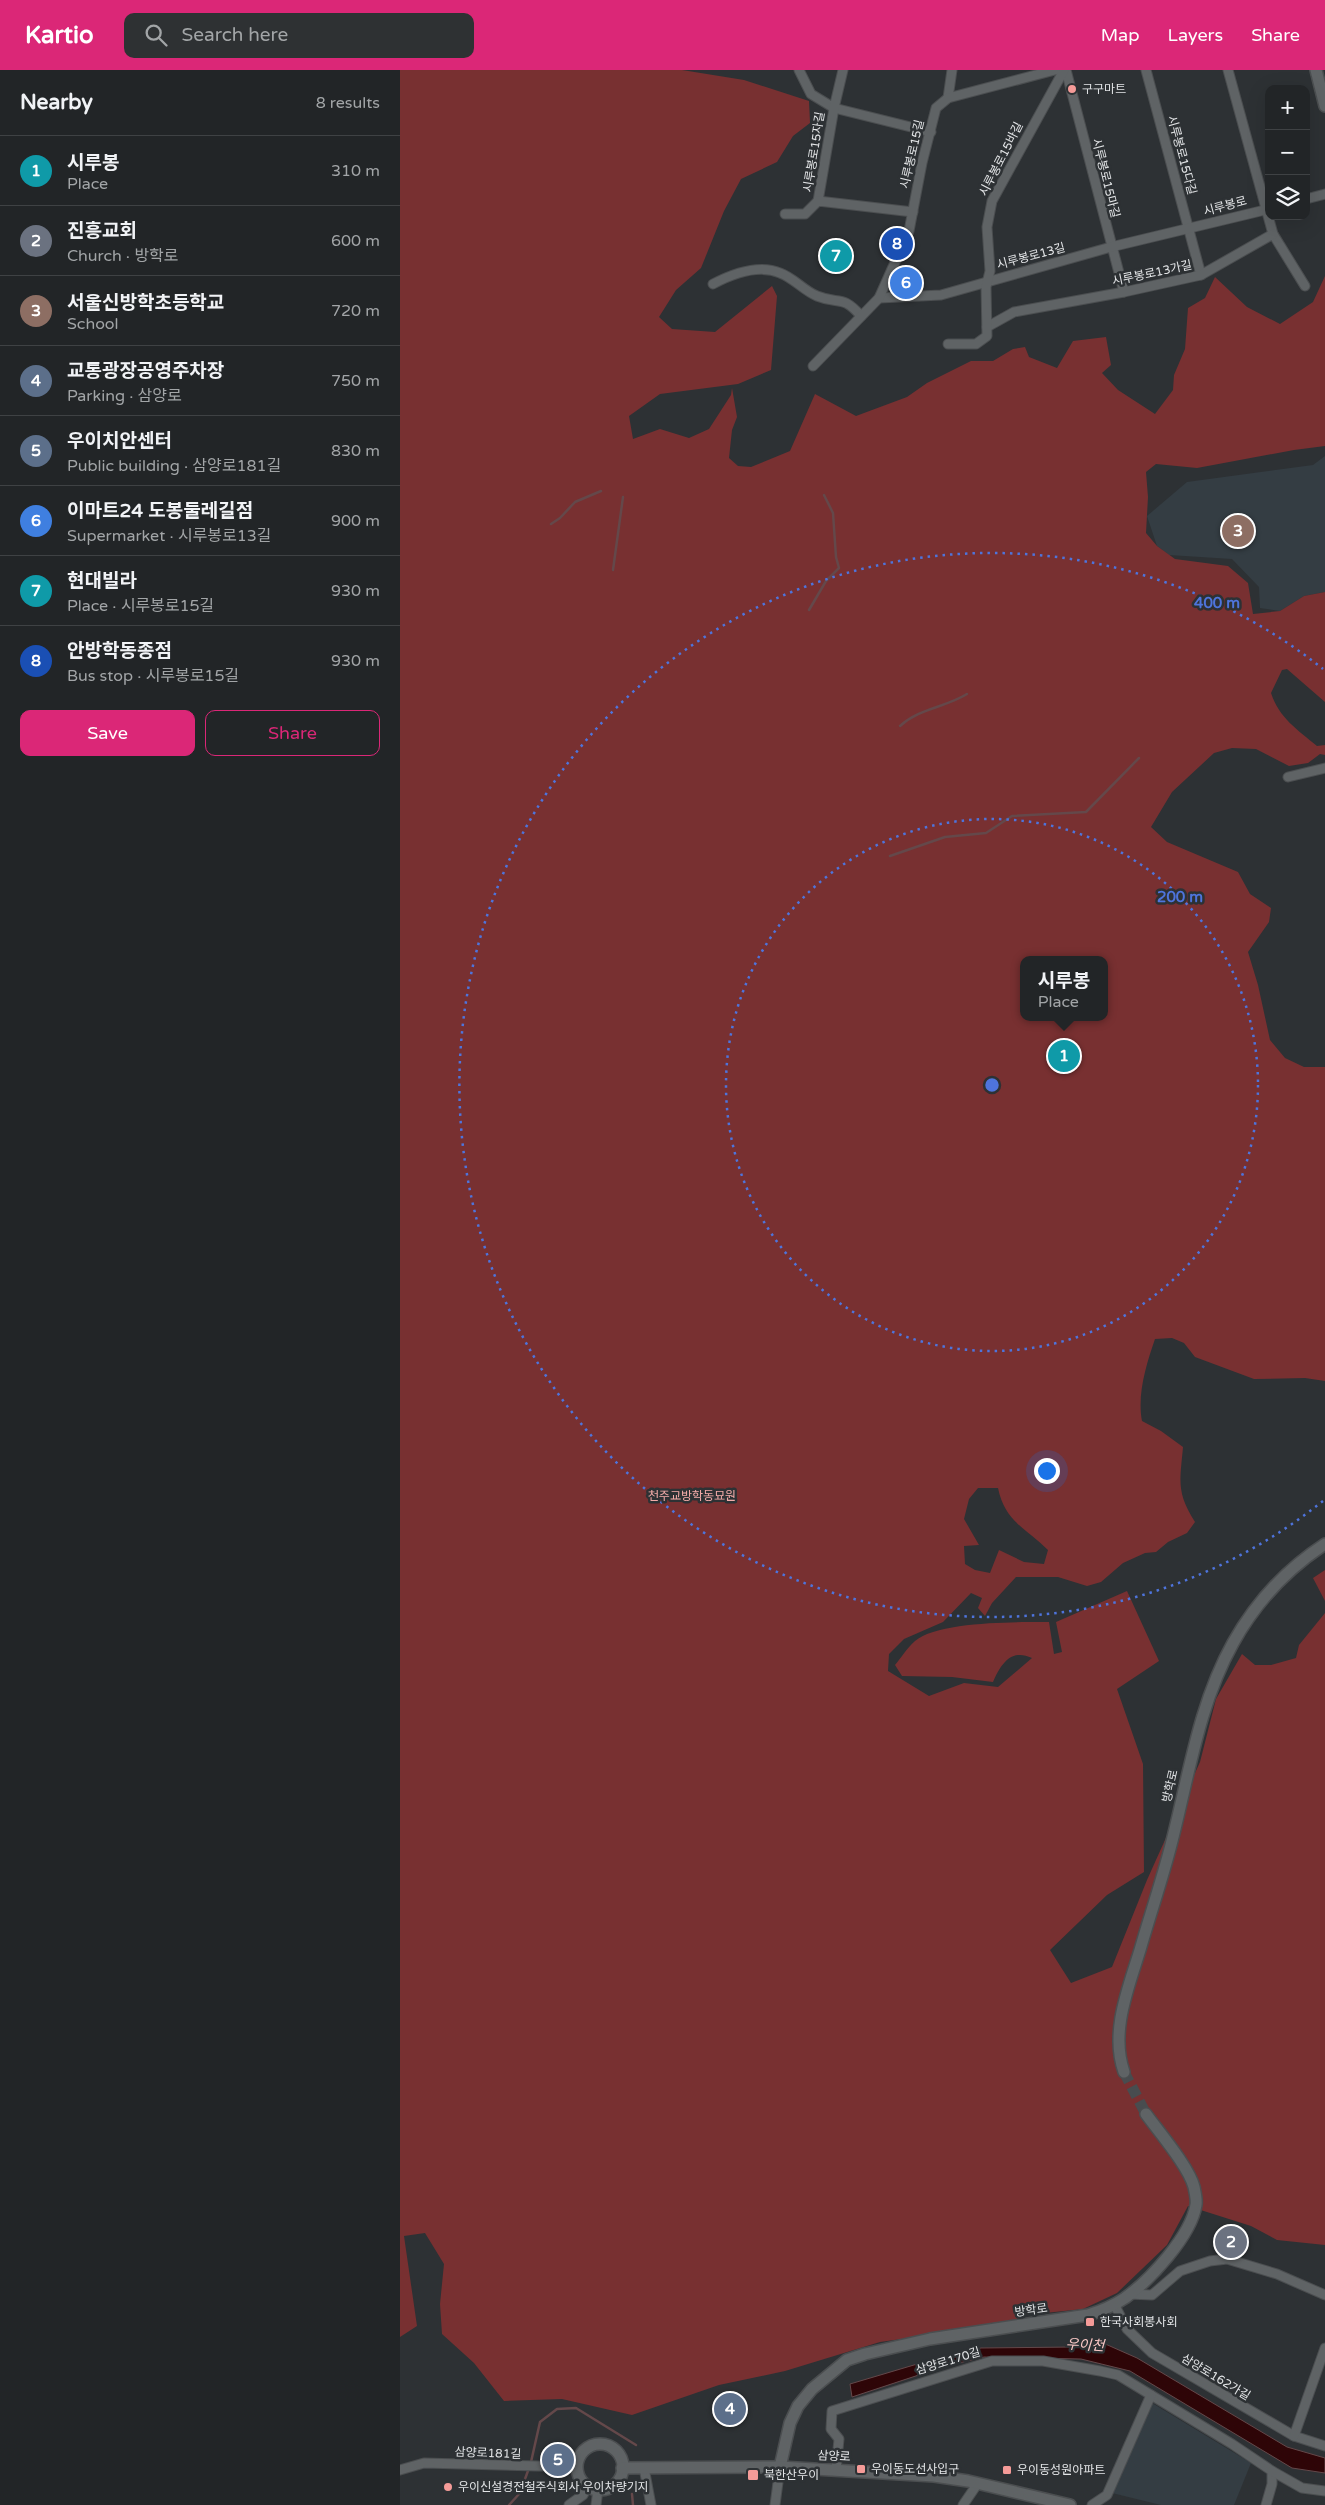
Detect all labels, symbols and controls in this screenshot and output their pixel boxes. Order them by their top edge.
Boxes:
search box [124,13,474,58]
text: Kartio [25,21,94,50]
icon: search [142,21,170,49]
text: Search here [182,24,288,46]
text: Map [1101,24,1140,46]
text: Layers [1168,24,1223,46]
text: Share [1251,24,1300,46]
place label: 구구마트 [1082,82,1126,96]
marker: 구구마트 [1066,83,1078,95]
map controls [1265,85,1310,220]
button: + [1265,85,1310,130]
text: Nearby [20,90,93,115]
text: 8 results [316,93,380,113]
street label: 시루봉로15자길 [801,111,827,193]
street label: 시루봉로15다길 [1165,114,1199,196]
street label: 시루봉로15길 [897,118,927,190]
street label: 시루봉로15바길 [976,120,1026,198]
button: − [1265,130,1310,175]
street label: 시루봉로15마길 [1089,137,1123,219]
text: 시루봉 [67,152,119,174]
text: 1 [31,161,41,181]
text: 310 m [331,161,380,181]
text: Place [67,174,108,194]
button: layers [1265,175,1310,220]
street label: 시루봉로 [1202,194,1248,218]
text: 진흥교회 [67,220,137,242]
pin: 8 [881,225,913,263]
text: 2 [31,231,41,251]
text: 600 m [331,231,380,251]
pin: 7 [820,237,852,275]
street label: 시루봉로13길 [995,240,1067,272]
text: Church · 방학로 [67,246,178,266]
street label: 시루봉로13가길 [1111,258,1193,288]
pin: 6 [890,264,922,302]
text: 서울신방학초등학교 [67,292,224,314]
text: 3 [31,301,41,321]
text: 720 m [331,301,380,321]
text: School [67,314,119,334]
text: 교통광장공영주차장 [67,360,224,382]
text: 4 [31,371,41,391]
text: 750 m [331,371,380,391]
text: Parking · 삼양로 [67,386,182,406]
text: 우이치안센터 [67,430,172,452]
text: 5 [31,441,41,461]
text: 830 m [331,441,380,461]
text: Public building · 삼양로181길 [67,456,281,476]
text: 이마트24 도봉둘레길점 [67,500,253,522]
text: 6 [31,511,41,531]
text: 900 m [331,511,380,531]
pin: 3 [1222,512,1254,550]
text: Supermarket · 시루봉로13길 [67,526,271,546]
text: 현대빌라 [67,570,137,592]
text: 7 [31,581,41,601]
text: 930 m [331,581,380,601]
text: 400 m [1194,594,1240,612]
text: Place · 시루봉로15길 [67,596,214,616]
text: 안방학동종점 [67,640,172,662]
text: 8 [31,651,41,671]
text: 930 m [331,651,380,671]
text: Bus stop · 시루봉로15길 [67,666,239,686]
button: Save [20,710,195,756]
button: Share [205,710,380,756]
text: 200 m [1157,888,1203,906]
popup [1020,956,1108,1021]
text: 시루봉 [1038,970,1090,992]
text: Place [1038,992,1079,1012]
pin: 1 [1048,1037,1080,1075]
centre of rings [983,1076,1001,1094]
your location [1034,1458,1060,1484]
park label: 천주교방학동묘원 [648,1489,736,1503]
street label: 방학로 [1159,1768,1181,1804]
pin: 2 [1215,2223,1247,2261]
street label: 방학로 [1014,2301,1048,2319]
place label: 한국사회봉사회 [1100,2315,1177,2329]
marker: 한국사회봉사회 [1084,2316,1096,2328]
water label: 우이천 [1065,2336,1106,2355]
street label: 삼양로170길 [914,2345,982,2377]
street label: 삼양로162가길 [1179,2351,1253,2403]
pin: 4 [714,2390,746,2428]
pin: 5 [542,2441,574,2479]
street label: 삼양로181길 [454,2445,522,2461]
street label: 삼양로 [817,2448,851,2464]
place label: 우이동도선사입구 [871,2462,959,2476]
marker: 우이동도선사입구 [855,2463,867,2475]
place label: 우이동성원아파트 [1017,2463,1105,2477]
marker: 우이동성원아파트 [1001,2464,1013,2476]
marker: 북한산우이 [746,2468,760,2482]
place label: 북한산우이 [764,2468,819,2482]
place label: 우이신설경전철주식회사 우이차량기지 [458,2480,649,2494]
marker: 우이신설경전철주식회사 우이차량기지 [442,2481,454,2493]

